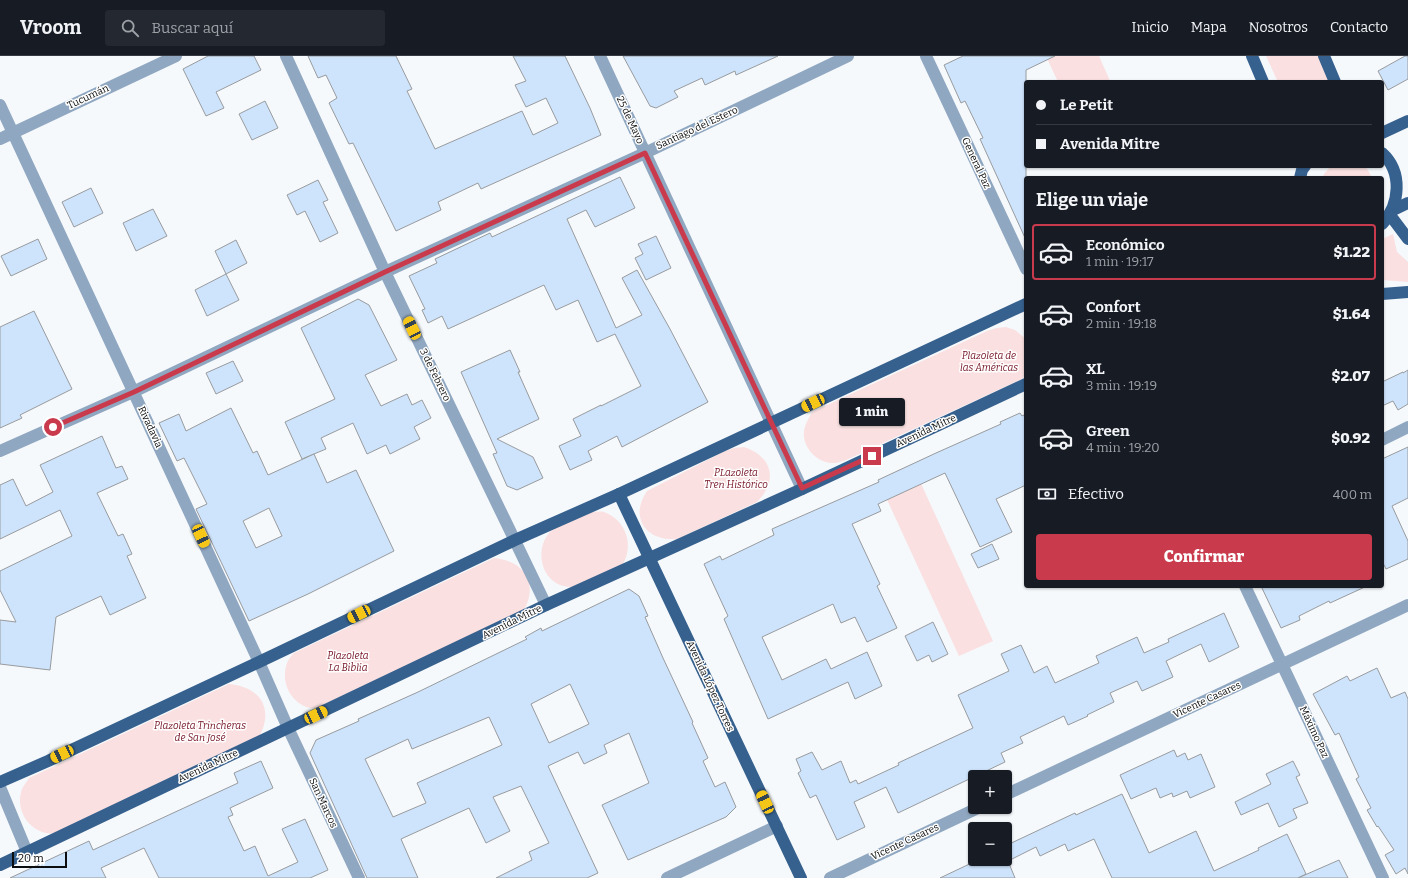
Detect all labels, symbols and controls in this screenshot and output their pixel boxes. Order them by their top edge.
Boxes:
search box [105,10,385,46]
text: Vroom [20,16,81,39]
icon: search [119,17,141,39]
text: Buscar aquí [151,19,233,37]
text: Inicio [1132,19,1169,36]
text: Mapa [1191,19,1227,36]
text: Nosotros [1249,19,1308,36]
text: Contacto [1330,19,1388,36]
street label: Tucumán [65,82,111,112]
street label: 25 de Mayo [614,94,646,146]
text: Le Petit [1060,96,1113,114]
street label: Santiago del Estero [654,104,740,152]
text: Avenida Mitre [1060,135,1160,153]
street label: General Paz [959,136,993,191]
text: Elige un viaje [1036,189,1148,211]
icon: car [1038,234,1074,270]
text: Económico [1086,236,1165,254]
text: $1.22 [1333,243,1370,261]
text: 1 min · 19:17 [1086,254,1154,269]
icon: car [1038,296,1074,332]
text: Confort [1086,298,1141,316]
text: $1.64 [1333,305,1370,323]
car [401,315,423,341]
text: 2 min · 19:18 [1086,316,1157,331]
street label: 3 de Febrero [417,347,453,404]
park label: Plazoleta de las Américas [960,350,1018,374]
icon: car [1038,358,1074,394]
text: XL [1086,360,1105,378]
text: $2.07 [1332,367,1370,385]
text: 3 min · 19:19 [1086,378,1157,393]
car [800,392,826,414]
callout: 1 min [839,398,905,426]
street label: Rivadavia [135,404,165,450]
text: 1 min [855,404,889,419]
street label: Avenida Mitre [894,412,958,450]
route start [44,418,62,436]
icon: car [1038,420,1074,456]
text: Green [1086,422,1130,440]
text: $0.92 [1331,429,1370,447]
text: 4 min · 19:20 [1086,440,1160,455]
route end [863,447,881,465]
park label: PLazoleta Tren Histórico [704,467,768,491]
icon: cash [1036,483,1058,505]
text: Efectivo [1068,485,1124,503]
text: 400 m [1333,487,1372,502]
car [190,523,212,549]
button: Confirmar [1036,534,1372,580]
street label: Avenida Mitre [480,602,544,642]
car [346,603,372,625]
street label: Avenida López Torres [684,639,736,734]
park label: Plazoleta La Biblia [327,650,369,674]
street label: Vicente Casares [1171,679,1243,721]
car [303,704,329,726]
street label: Máximo Paz [1297,704,1331,760]
park label: Plazoleta Trincheras de San José [154,720,246,744]
car [49,743,75,765]
street label: Avenida Mitre [176,747,240,785]
map controls [968,770,1012,866]
button: + [968,770,1012,814]
street label: San Marcos [306,776,340,830]
car [754,789,776,815]
street label: Vicente Casares [869,821,941,863]
button: − [968,822,1012,866]
scale bar [12,850,67,869]
text: 20 m [18,852,44,865]

